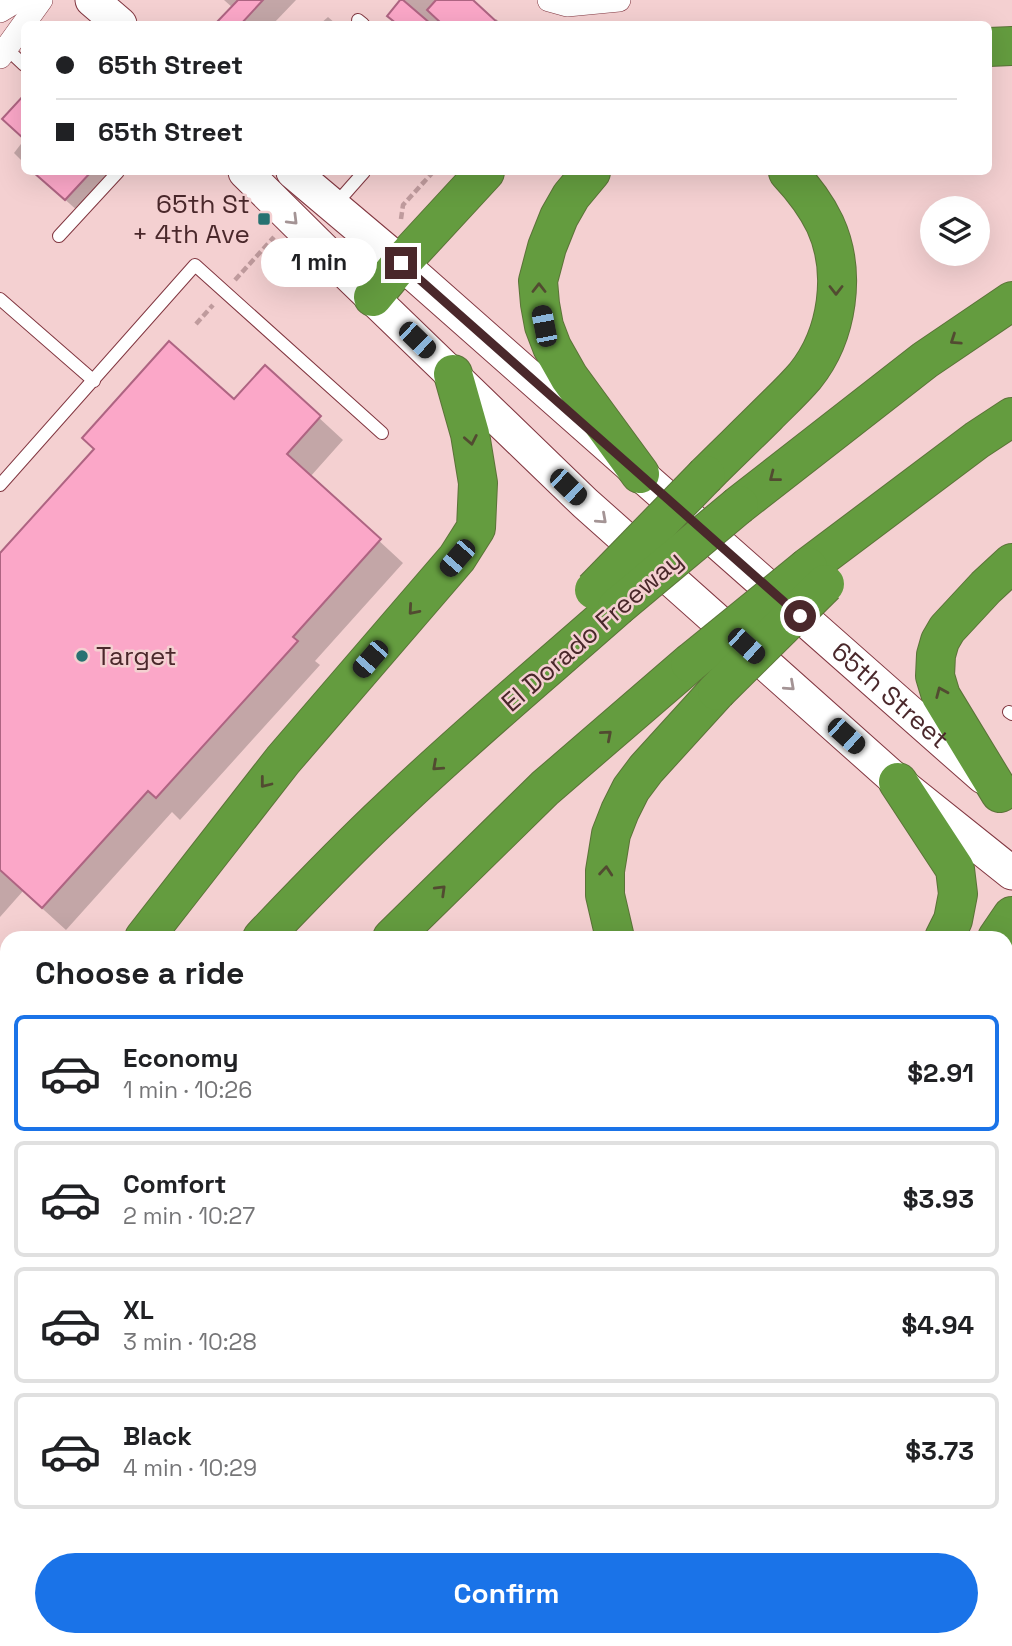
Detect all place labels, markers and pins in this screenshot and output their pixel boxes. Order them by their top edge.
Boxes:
place label: 65th St + 4th Ave [132,187,250,251]
marker: 65th St + 4th Ave [256,211,272,227]
place label: Target [96,639,177,673]
marker: Target [74,648,90,664]

